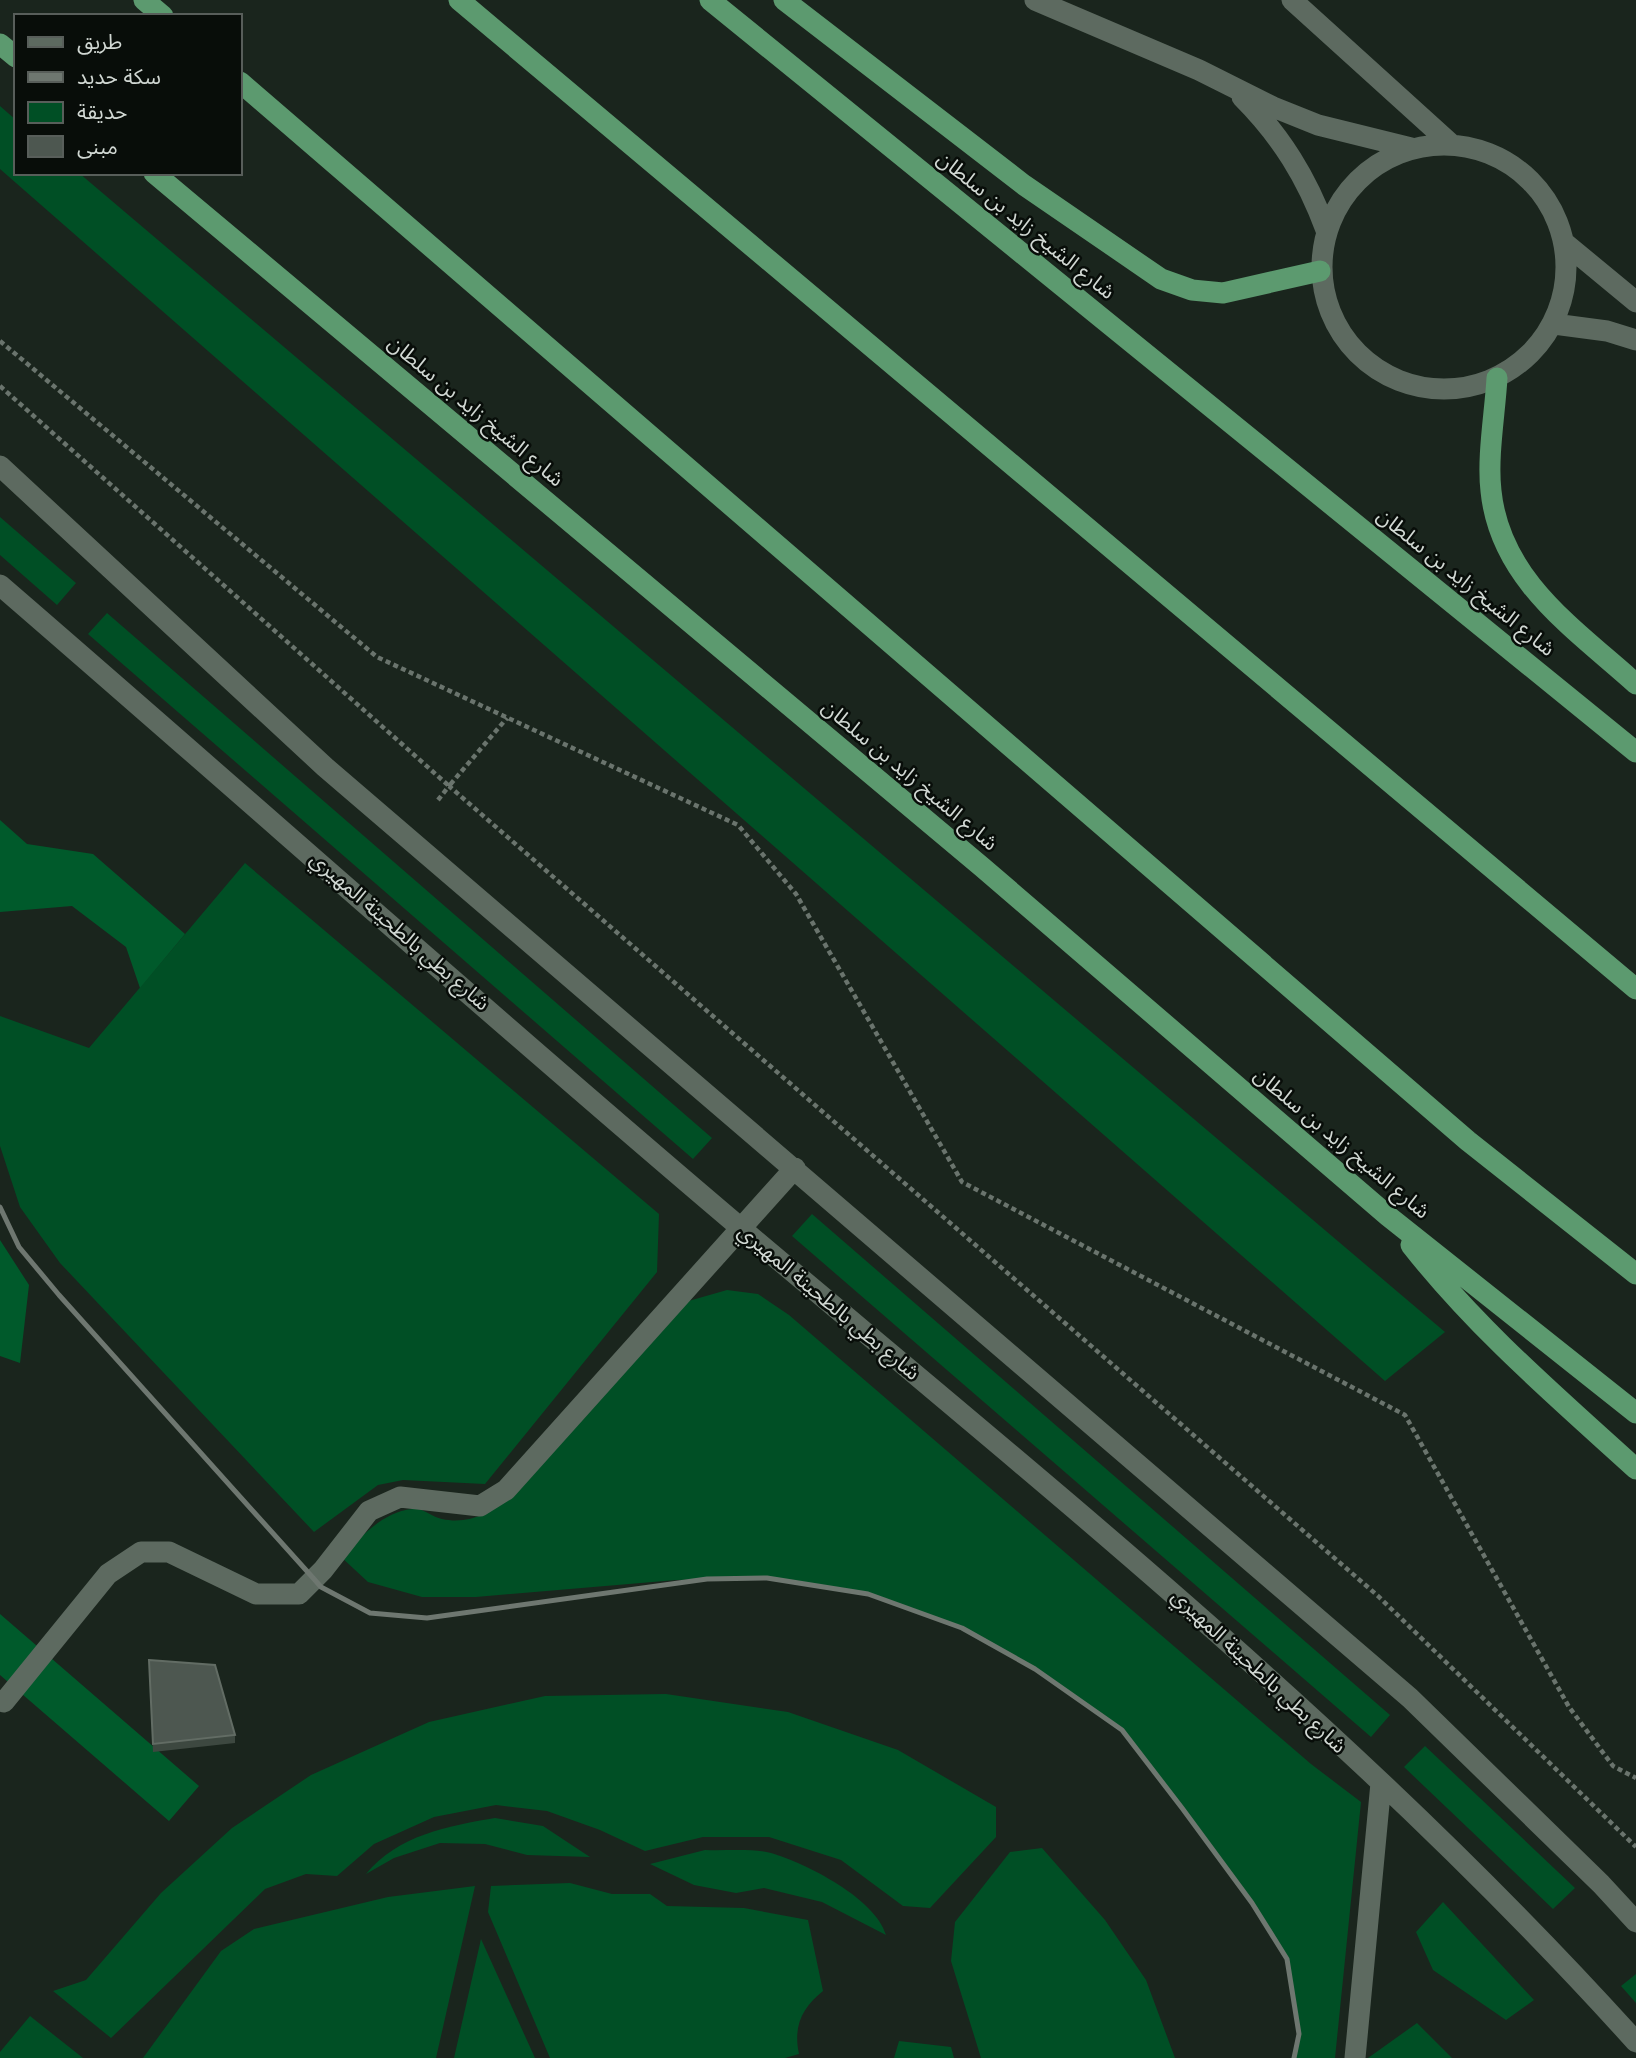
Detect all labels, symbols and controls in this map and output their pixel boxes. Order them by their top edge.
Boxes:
legend [14,14,242,175]
text: طريق [77,29,122,55]
text: سكة حديد [77,64,161,90]
text: حديقة [77,99,127,125]
text: مبنى [77,134,118,160]
street label: شارع الشيخ زايد بن سلطان [930,145,1120,306]
street label: شارع الشيخ زايد بن سلطان [381,330,569,494]
street label: شارع الشيخ زايد بن سلطان [1370,502,1560,663]
street label: شارع الشيخ زايد بن سلطان [815,694,1003,858]
street label: شارع بطي بالطحينة المهيري [303,846,495,1018]
street label: شارع الشيخ زايد بن سلطان [1247,1062,1435,1226]
street label: شارع بطي بالطحينة المهيري [731,1218,925,1388]
street label: شارع بطي بالطحينة المهيري [1164,1583,1352,1761]

